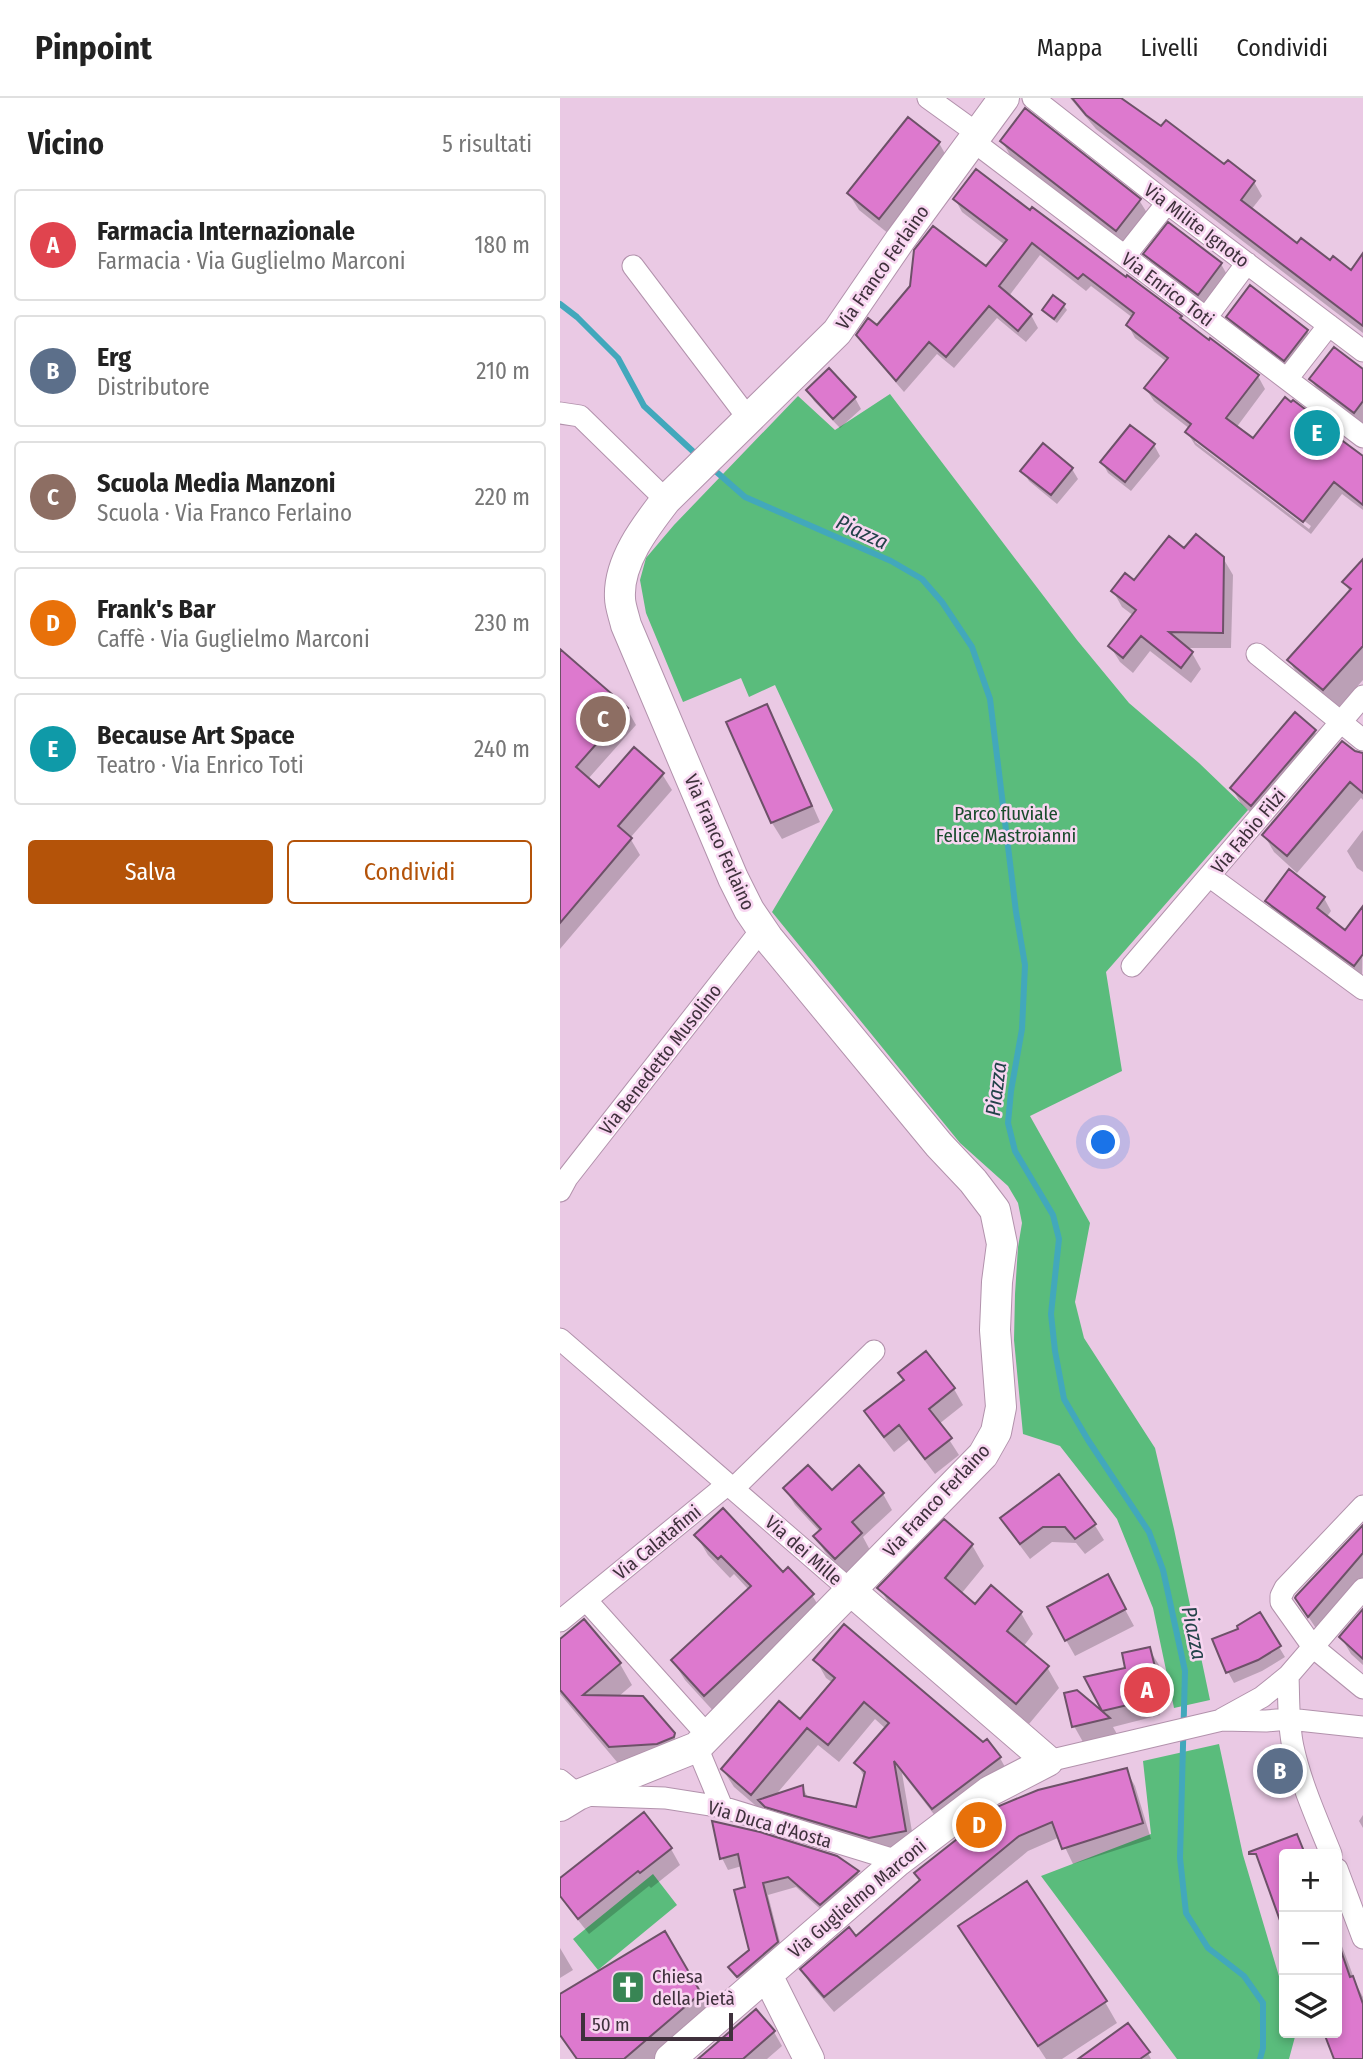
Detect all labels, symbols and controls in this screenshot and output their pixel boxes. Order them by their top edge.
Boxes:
text: Pinpoint [35,28,152,68]
text: Mappa [1037,34,1103,62]
text: Livelli [1141,34,1198,62]
text: Condividi [1236,34,1328,62]
text: Vicino [28,126,104,162]
text: 5 risultati [442,130,532,158]
street label: Via Milite Ignoto [1139,178,1254,272]
street label: Via Franco Ferlaino [831,201,934,334]
text: Farmacia Internazionale [97,216,355,247]
text: A [47,231,59,259]
text: 180 m [474,231,530,259]
text: Farmacia · Via Guglielmo Marconi [97,247,406,275]
street label: Via Enrico Toti [1117,247,1218,331]
text: Erg [97,342,131,373]
text: B [47,357,59,385]
text: 210 m [476,357,530,385]
text: Distributore [97,373,210,401]
pin: E [1294,407,1340,459]
text: Scuola Media Manzoni [97,468,336,499]
text: C [47,483,59,511]
text: 220 m [475,483,530,511]
text: Scuola · Via Franco Ferlaino [97,499,352,527]
water label: Piazza [832,509,892,555]
text: Frank's Bar [97,594,215,625]
text: D [46,609,60,637]
text: 230 m [474,609,530,637]
text: Caffè · Via Guglielmo Marconi [97,625,370,653]
pin: C [580,693,626,745]
text: Because Art Space [97,720,295,751]
text: E [48,735,58,763]
text: 240 m [474,735,530,763]
text: Teatro · Via Enrico Toti [97,751,304,779]
street label: Via Franco Ferlaino [679,771,760,914]
street label: Via Fabio Filzi [1206,784,1291,879]
park label: Parco fluviale Felice Mastroianni [936,802,1076,847]
button: Salva [28,840,273,904]
button: Condividi [287,840,532,904]
street label: Via Benedetto Musolino [594,979,726,1139]
water label: Piazza [980,1061,1012,1117]
your location [1086,1125,1120,1159]
street label: Via Franco Ferlaino [878,1439,995,1562]
street label: Via Calatafimi [609,1500,706,1585]
street label: Via dei Mille [760,1511,847,1590]
water label: Piazza [1176,1604,1212,1662]
pin: A [1124,1664,1170,1716]
pin: B [1257,1745,1303,1797]
street label: Via Duca d'Aosta [705,1796,834,1853]
pin: D [956,1799,1002,1851]
street label: Via Guglielmo Marconi [784,1834,931,1963]
map controls [1279,1849,1342,2038]
button: + [1279,1849,1342,1912]
button: − [1279,1912,1342,1975]
place label: Chiesa della Pietà [652,1965,735,2010]
church icon: Chiesa della Pietà [609,1968,647,2006]
button: layers [1279,1975,1342,2038]
scale bar [581,2010,733,2042]
text: 50 m [592,2013,630,2036]

